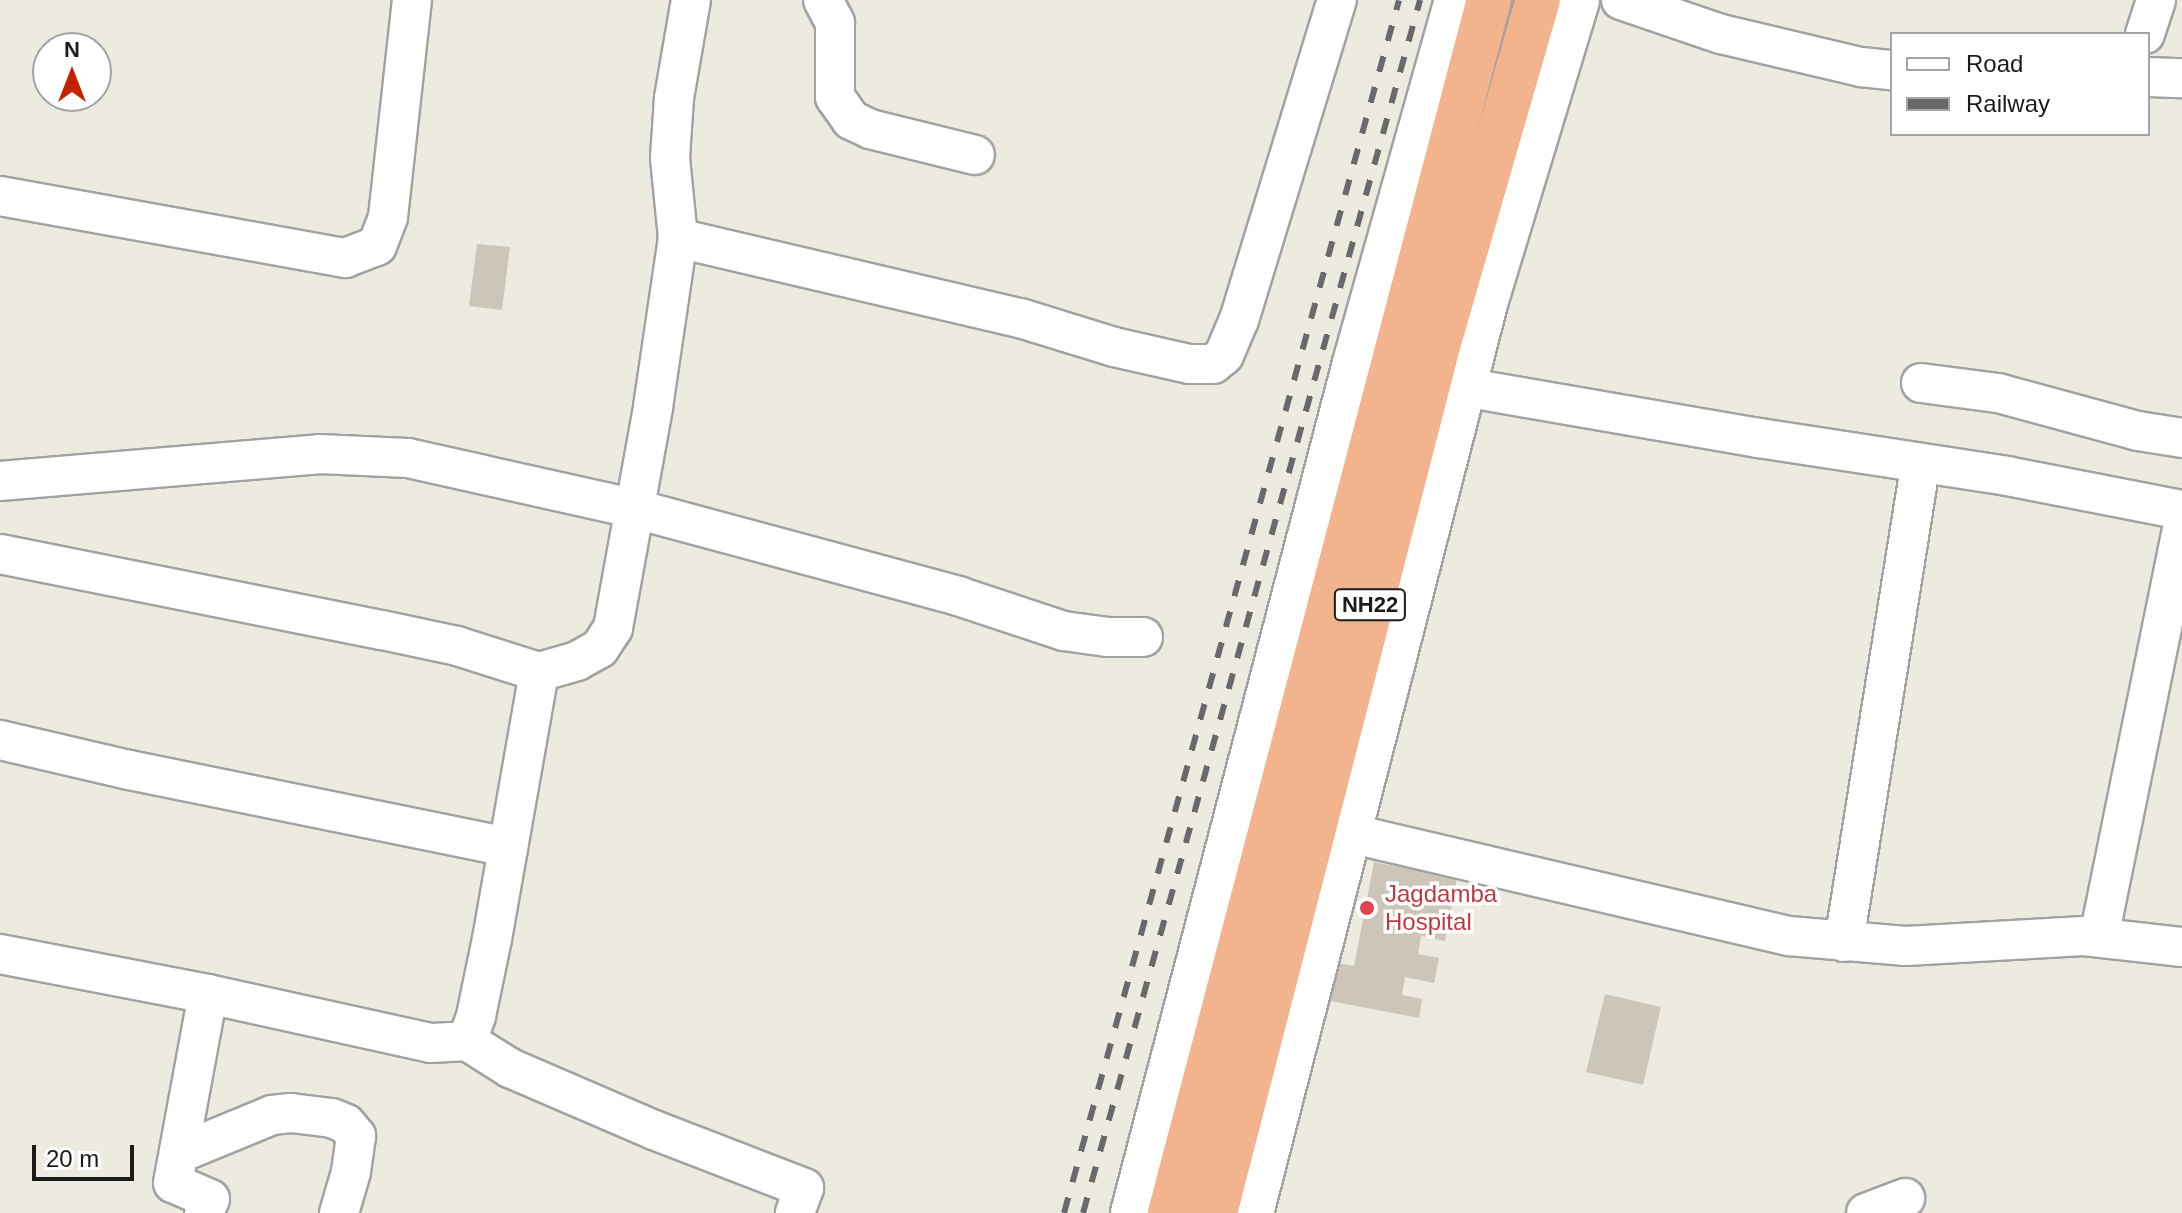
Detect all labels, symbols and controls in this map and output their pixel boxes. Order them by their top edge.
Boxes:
north arrow [32,32,112,112]
legend [1890,32,2150,136]
text: N [64,37,80,62]
text: Road [1966,50,2023,77]
text: Railway [1966,90,2050,117]
road number: NH22 [1332,587,1408,623]
place label: Jagdamba Hospital [1385,880,1497,936]
marker: Jagdamba Hospital [1356,897,1378,919]
scale bar [36,1129,138,1179]
text: 20 m [46,1145,99,1172]

